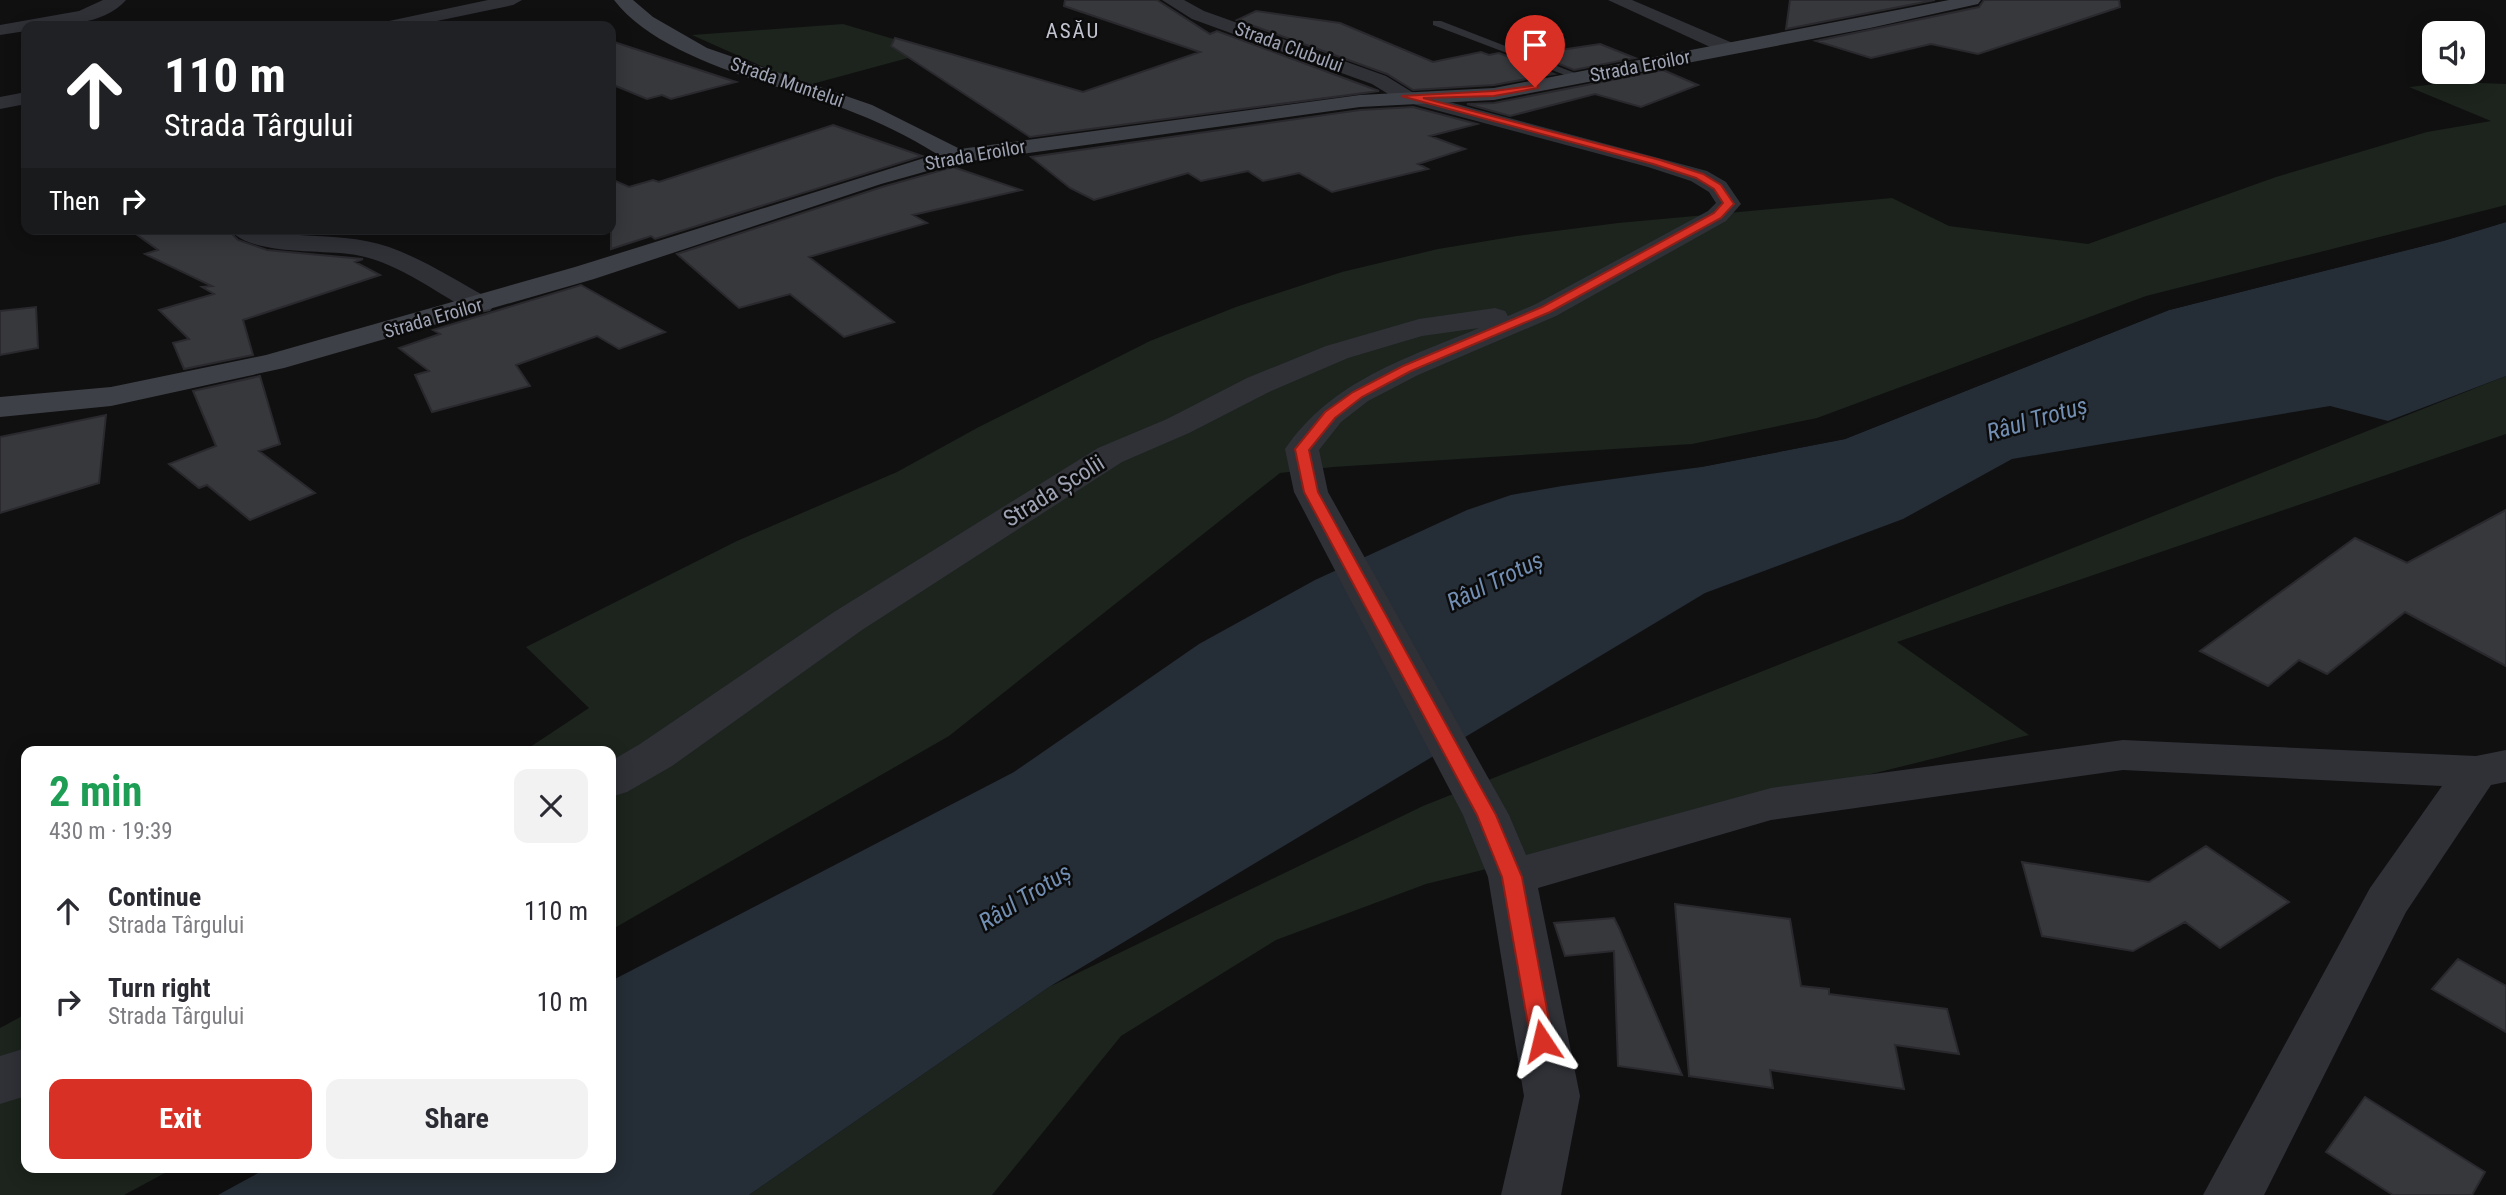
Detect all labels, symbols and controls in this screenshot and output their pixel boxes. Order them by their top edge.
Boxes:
pin [1505,15,1565,87]
street label: Strada Clubului [1232,17,1346,77]
district label: ASĂU [1046,19,1100,43]
map controls [2422,21,2485,84]
button: sound [2422,21,2485,84]
icon: arrive [1516,26,1554,64]
street label: Strada Eroilor [1588,45,1692,87]
text: 110 m [164,47,286,104]
icon: ahead [49,49,140,140]
street label: Strada Muntelui [727,52,847,112]
text: Strada Târgului [164,106,354,144]
street label: Strada Eroilor [923,135,1027,175]
icon: right [114,182,152,220]
text: Then [49,186,100,216]
street label: Strada Eroilor [381,293,485,343]
water label: Râul Trotuș [1983,391,2091,447]
street label: Strada Școlii [999,449,1109,533]
water label: Râul Trotuș [1442,546,1548,616]
text: 2 min [49,767,142,816]
button: close [514,769,588,843]
text: 430 m · 19:39 [49,818,173,845]
water label: Râul Trotuș [974,858,1076,936]
text: Continue [108,882,201,912]
icon: ahead [49,892,87,930]
text: 110 m [524,896,588,926]
text: Strada Târgului [108,912,244,939]
text: Turn right [108,973,210,1003]
icon: right [49,983,87,1021]
text: 10 m [537,987,588,1017]
text: Strada Târgului [108,1003,244,1030]
position arrow [1505,1004,1579,1078]
button: Exit [49,1079,312,1159]
button: Share [326,1079,588,1159]

